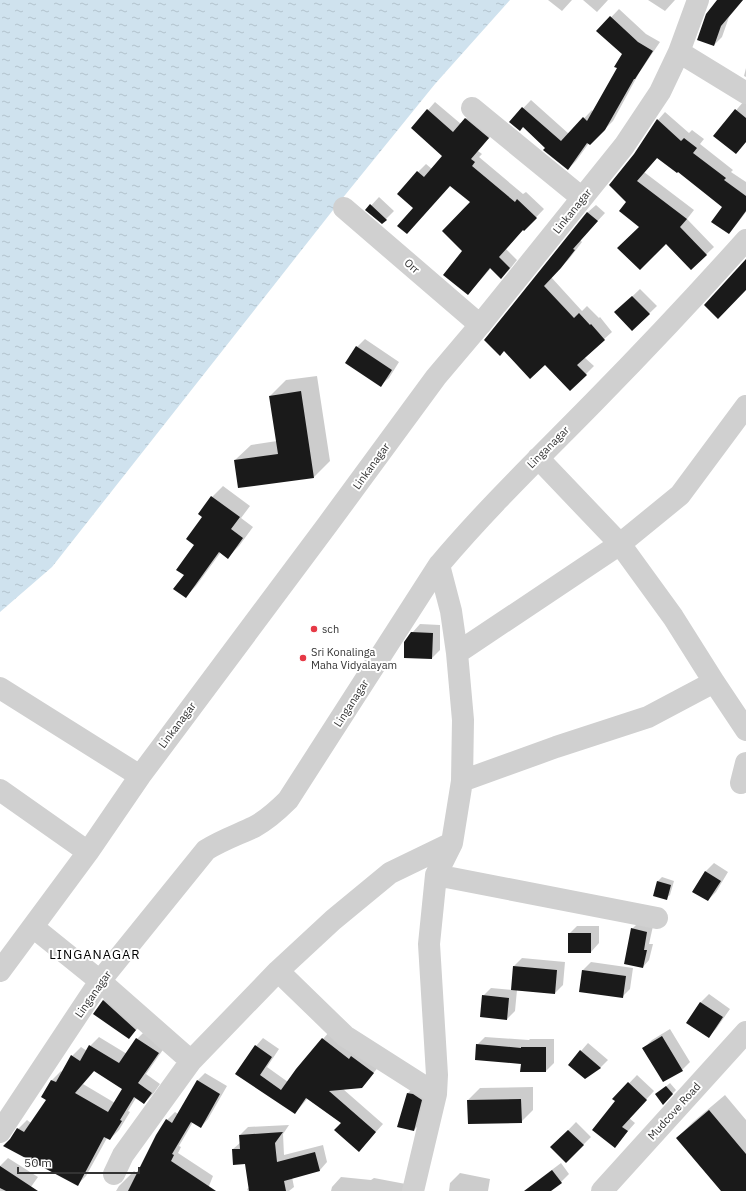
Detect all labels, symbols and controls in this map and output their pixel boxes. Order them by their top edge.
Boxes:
street label: Linkanagar [550,186,594,236]
street label: Orr [401,256,423,276]
street label: Linganagar [524,423,572,471]
street label: Linkanagar [349,440,393,492]
place label: sch [322,622,339,636]
marker: sch [309,624,319,634]
place label: Sri Konalinga Maha Vidyalayam [311,645,397,672]
marker: Sri Konalinga Maha Vidyalayam [298,653,308,663]
street label: Linganagar [330,677,372,729]
street label: Linkanagar [155,699,199,751]
district label: LINGANAGAR [49,946,141,963]
street label: Linganagar [72,968,114,1020]
street label: Mudcove Road [645,1079,703,1143]
scale bar [18,1149,139,1175]
text: 50 m [24,1155,52,1170]

